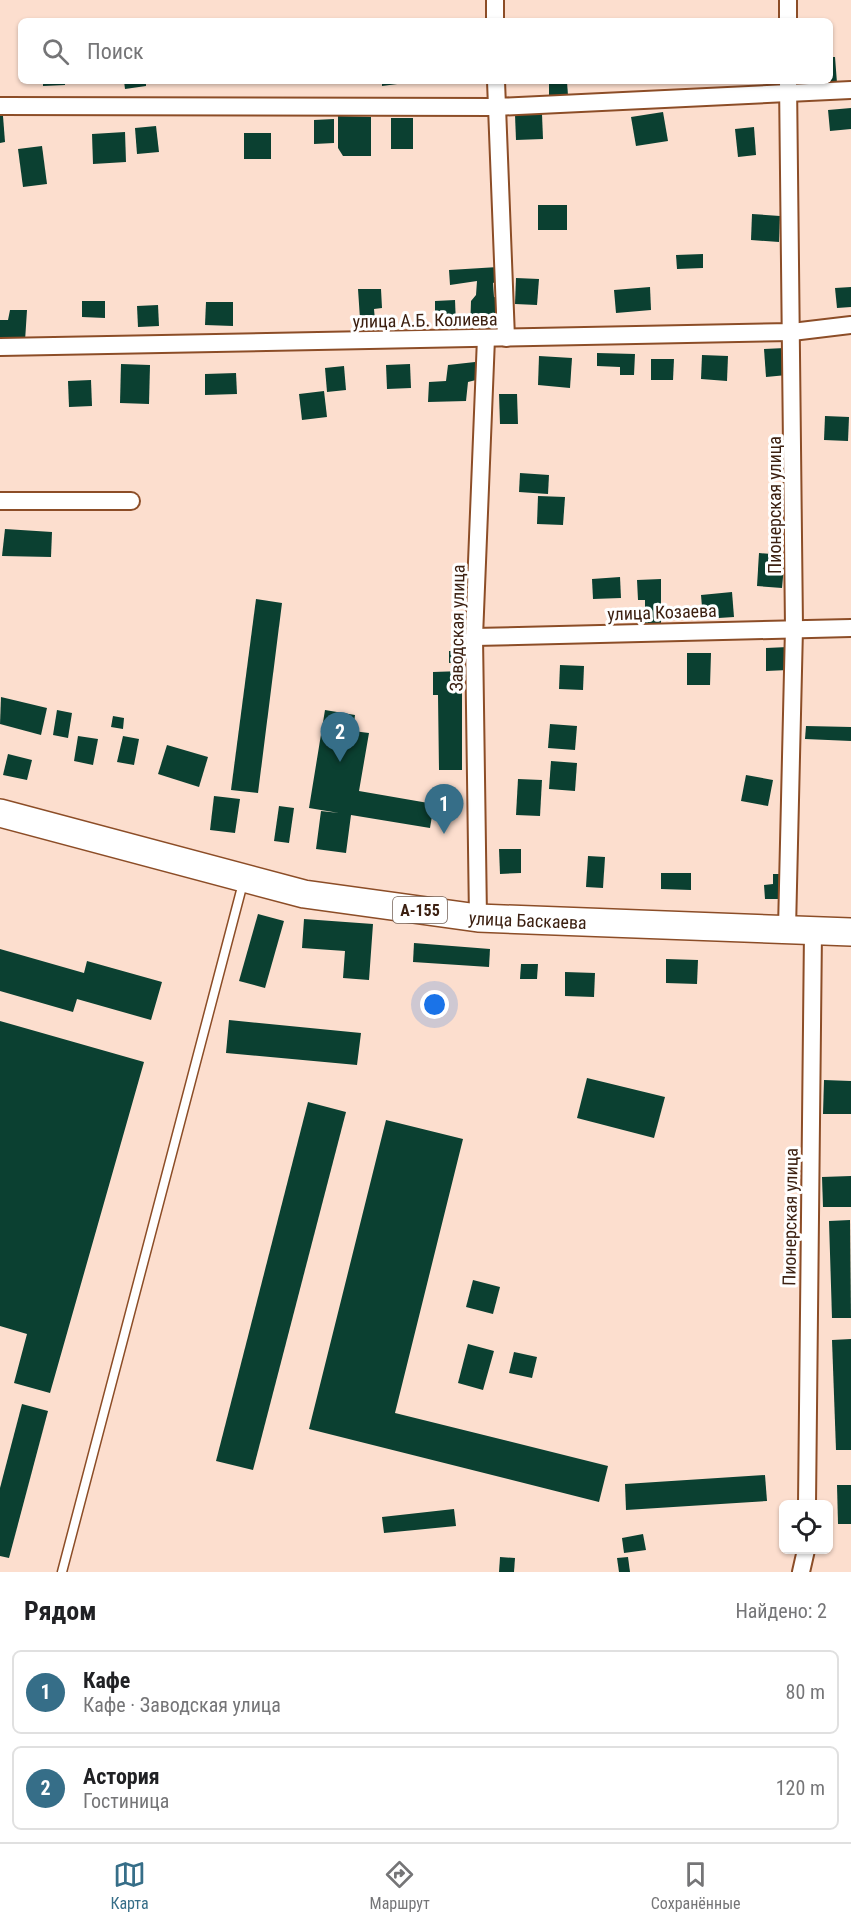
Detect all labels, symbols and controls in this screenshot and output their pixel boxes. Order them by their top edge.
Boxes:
search box [18,18,833,84]
icon: search [39,35,72,68]
text: Поиск [87,39,144,64]
street label: улица А.Б. Колиева [352,308,498,332]
street label: Пионерская улица [764,436,785,574]
street label: Заводская улица [445,564,469,692]
street label: улица Козаева [607,600,717,624]
pin: 2 [320,712,360,762]
pin: 1 [424,784,464,834]
road number: А-155 [393,897,447,923]
street label: улица Баскаева [467,906,587,933]
your location [420,990,449,1019]
street label: Пионерская улица [778,1148,802,1286]
map controls [779,1500,833,1554]
button: locate [779,1500,833,1554]
text: Рядом [24,1596,96,1626]
text: Найдено: 2 [735,1599,827,1623]
text: Кафе [83,1668,130,1693]
text: 1 [40,1680,51,1704]
text: 80 m [786,1680,825,1704]
text: Кафе · Заводская улица [83,1693,281,1717]
text: Астория [83,1764,160,1789]
text: 2 [40,1776,51,1800]
text: 120 m [776,1776,825,1800]
text: Гостиница [83,1789,169,1813]
tab: Карта [110,1858,149,1913]
tab: Маршрут [370,1858,430,1913]
tab: Сохранённые [651,1858,741,1913]

